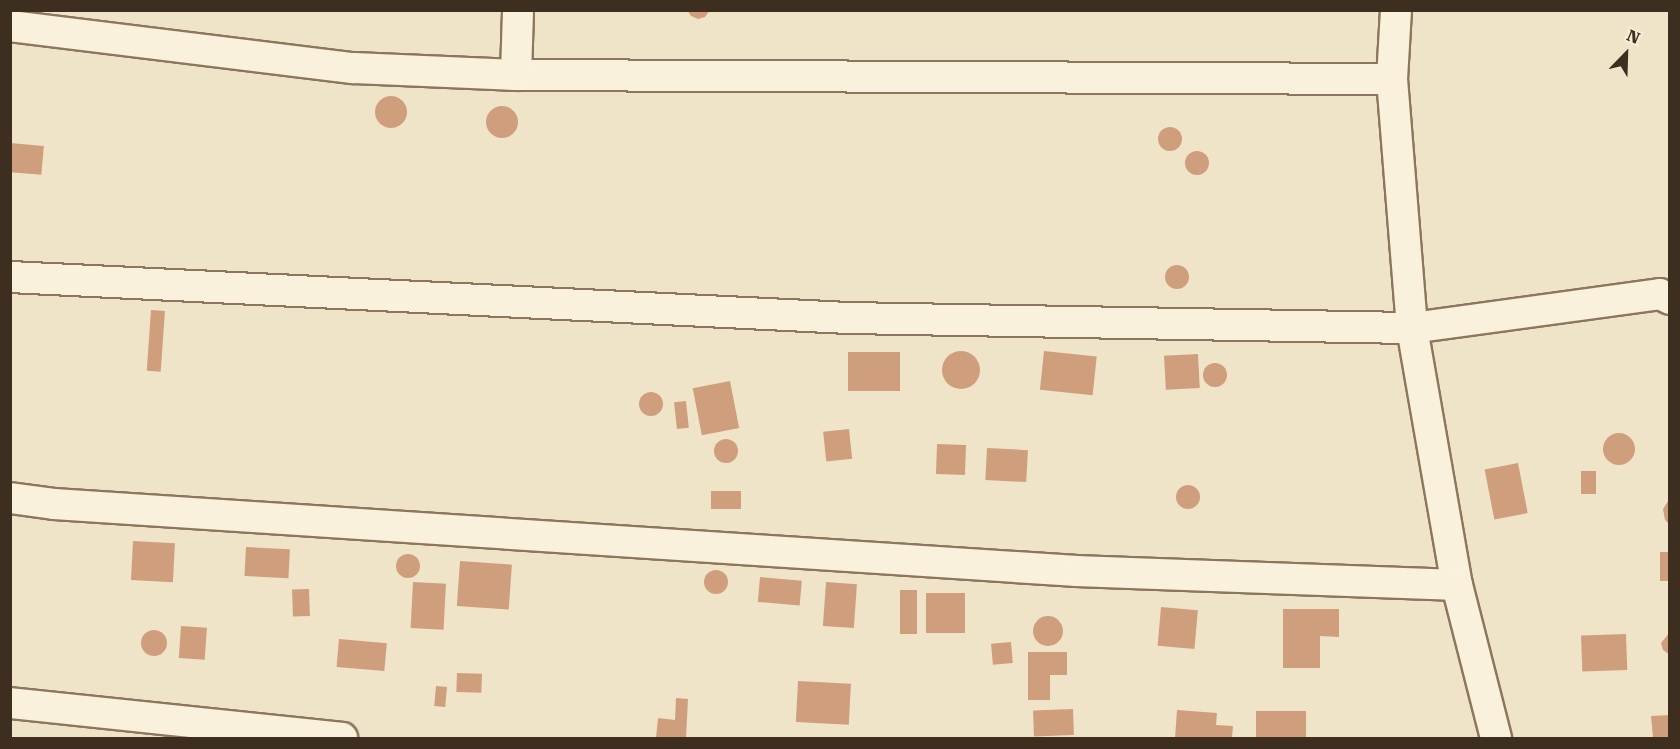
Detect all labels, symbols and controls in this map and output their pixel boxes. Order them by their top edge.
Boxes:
north arrow [1596,24,1656,84]
text: N [1624,26,1643,48]

